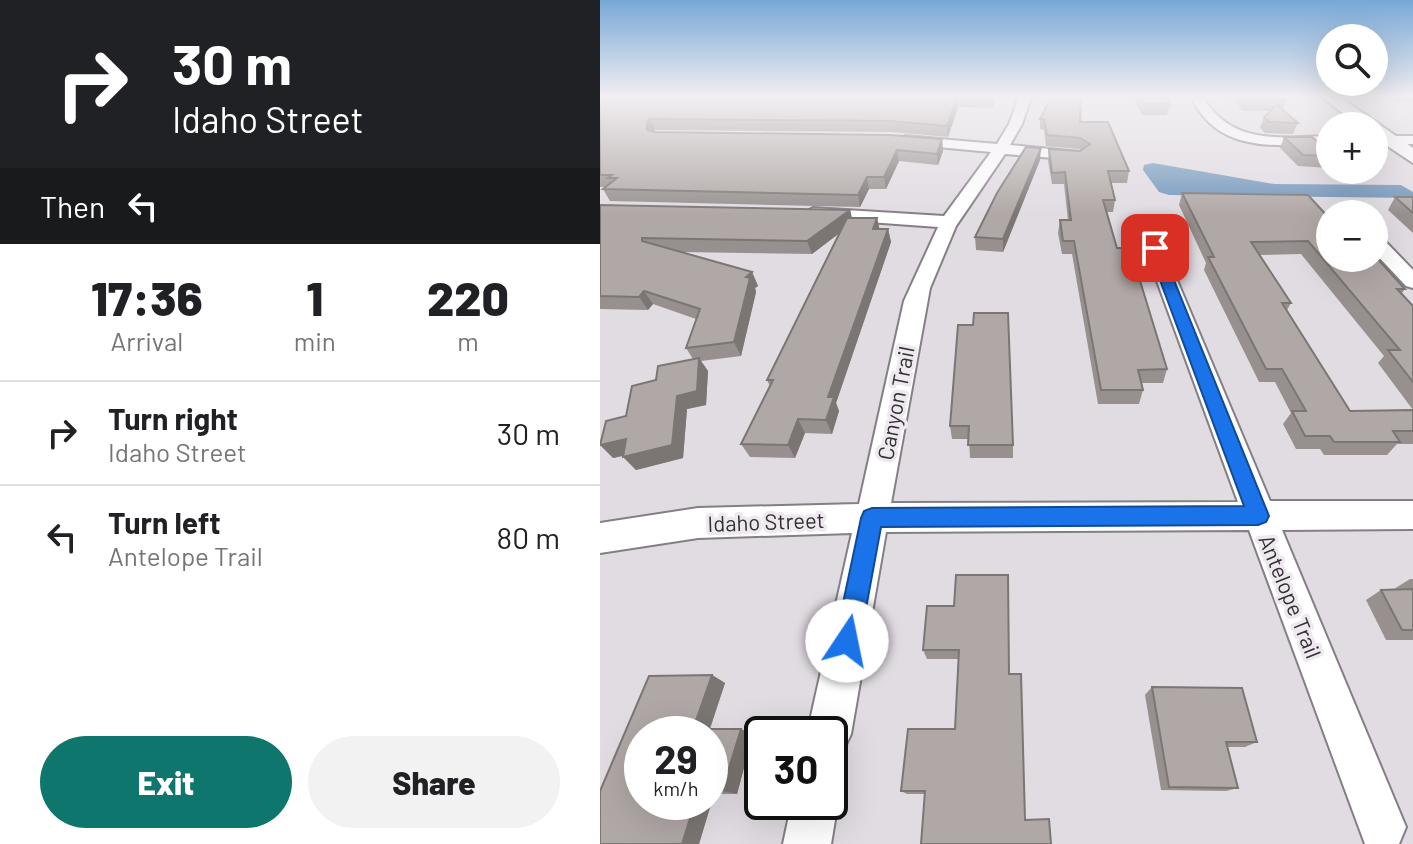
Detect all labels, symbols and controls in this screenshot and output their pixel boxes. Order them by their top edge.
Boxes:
map controls [1316,24,1388,272]
button: search [1316,24,1388,96]
text: 30 m [172,29,292,96]
icon: right [40,32,144,136]
text: Idaho Street [172,97,364,140]
button: + [1316,112,1388,184]
icon: left [121,184,165,228]
text: Then [40,188,105,224]
button: − [1316,200,1388,272]
pin [1121,214,1189,282]
icon: arrive [1133,226,1177,270]
text: 17:36 [91,268,203,326]
text: 1 [306,268,323,326]
text: 220 [427,268,509,326]
text: Arrival [111,325,183,356]
text: min [294,325,336,356]
text: m [457,325,479,356]
street label: Canyon Trail [871,344,919,462]
text: Turn right [108,400,238,436]
icon: right [40,411,84,455]
text: 30 m [497,415,560,451]
text: Idaho Street [108,436,246,467]
text: Turn left [108,504,221,540]
street label: Idaho Street [707,506,825,536]
icon: left [40,515,84,559]
text: 80 m [497,519,560,555]
street label: Antelope Trail [1254,530,1328,662]
text: Antelope Trail [108,540,263,571]
position arrow [805,599,889,683]
speed limit sign: 30 [744,716,848,820]
text: 29 [654,734,698,782]
button: Exit [40,736,292,828]
button: Share [308,736,560,828]
text: km/h [653,776,699,800]

